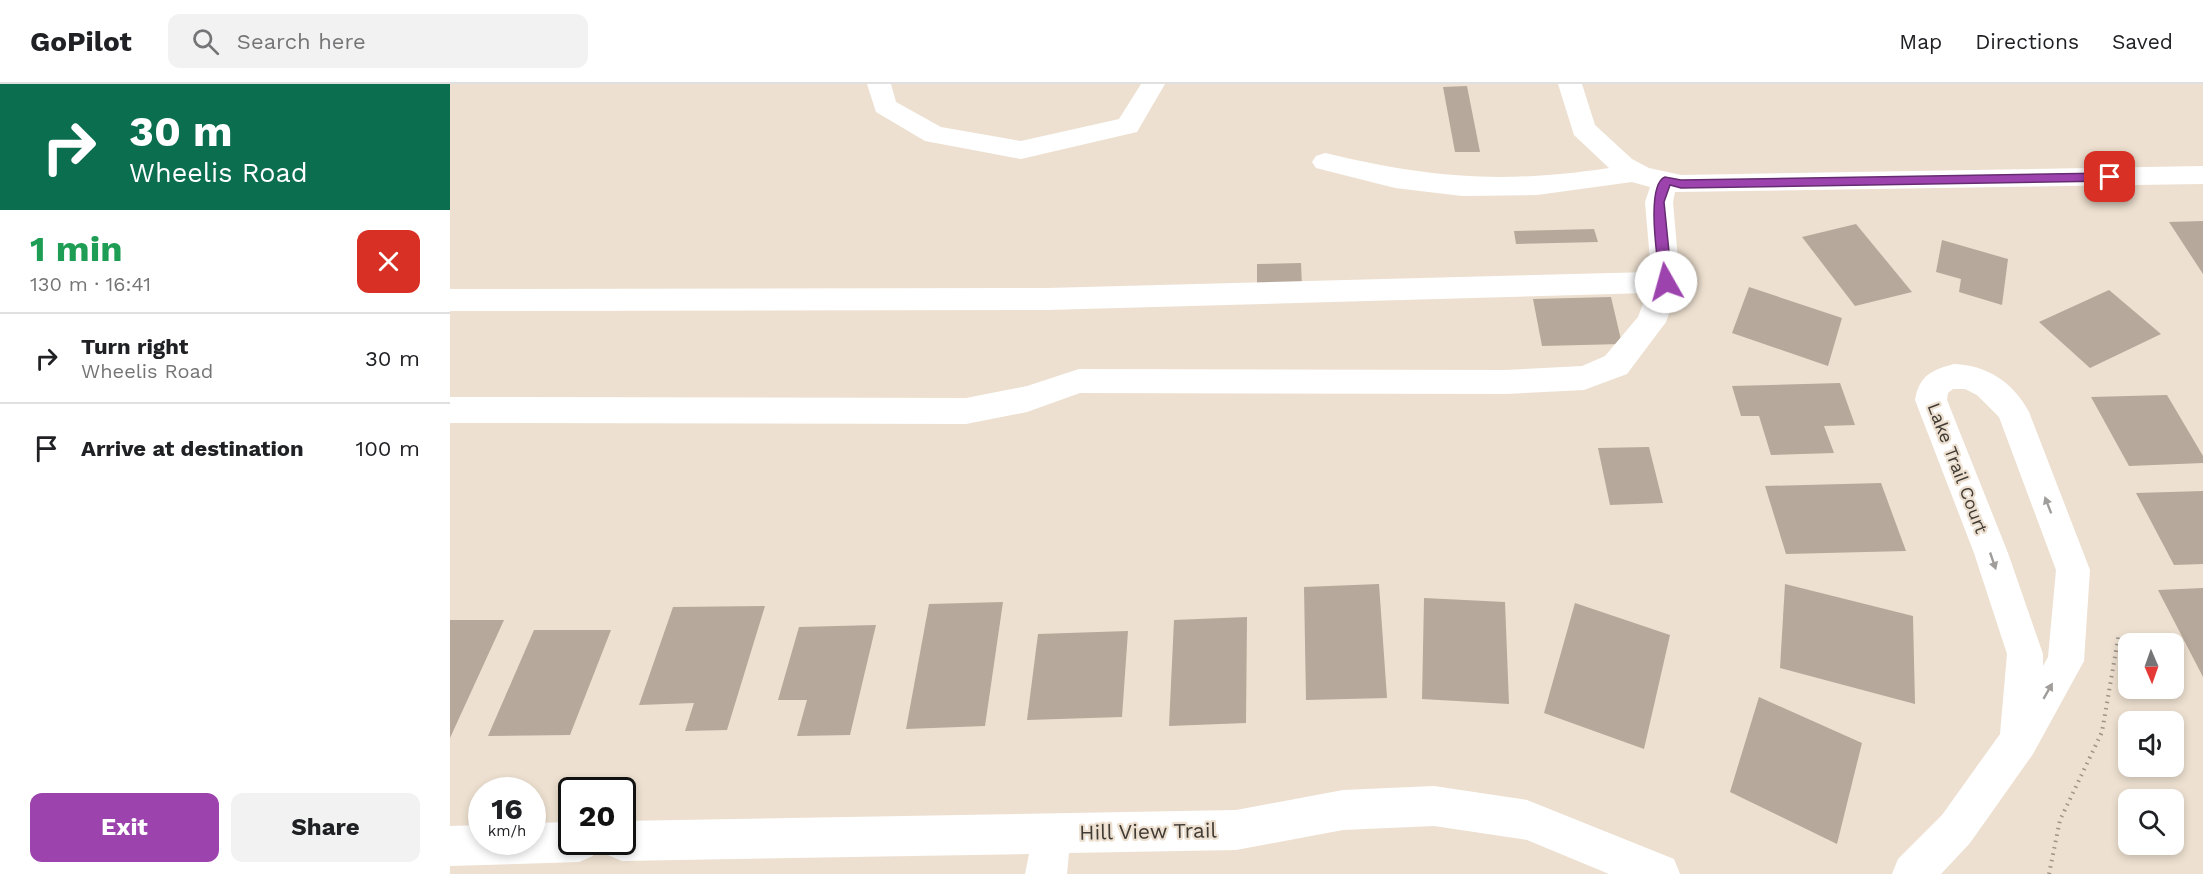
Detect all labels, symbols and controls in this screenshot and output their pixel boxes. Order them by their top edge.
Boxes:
search box [168,14,588,68]
text: GoPilot [30,25,132,58]
icon: search [189,25,222,58]
text: Search here [237,29,366,54]
text: Map [1899,29,1942,54]
text: Directions [1975,29,2079,54]
text: Saved [2112,29,2173,54]
text: 30 m [129,107,233,156]
icon: right [30,108,108,186]
pin [2084,151,2135,202]
text: Wheelis Road [129,157,308,189]
icon: arrive [2093,160,2126,193]
text: 1 min [30,228,122,270]
button: close [357,230,420,293]
position arrow [1634,250,1698,314]
text: 130 m · 16:41 [30,272,151,296]
text: Turn right [81,334,188,359]
icon: right [30,342,63,375]
text: 30 m [365,346,420,371]
text: Wheelis Road [81,359,213,383]
street label: Lake Trail Court [1923,400,1993,537]
icon: arrive [30,432,63,465]
text: Arrive at destination [81,436,304,461]
text: 100 m [356,436,420,461]
one-way arrow [2043,496,2052,514]
one-way arrow [1989,552,1999,570]
north arrow [2118,633,2184,699]
map controls [2118,633,2184,855]
one-way arrow [2043,683,2054,699]
button: sound [2118,711,2184,777]
speed limit sign: 20 [558,777,636,855]
button: search [2118,789,2184,855]
text: 16 [491,791,523,826]
button: Exit [30,793,219,862]
button: Share [231,793,420,862]
street label: Hill View Trail [1079,817,1218,845]
text: km/h [488,822,526,840]

